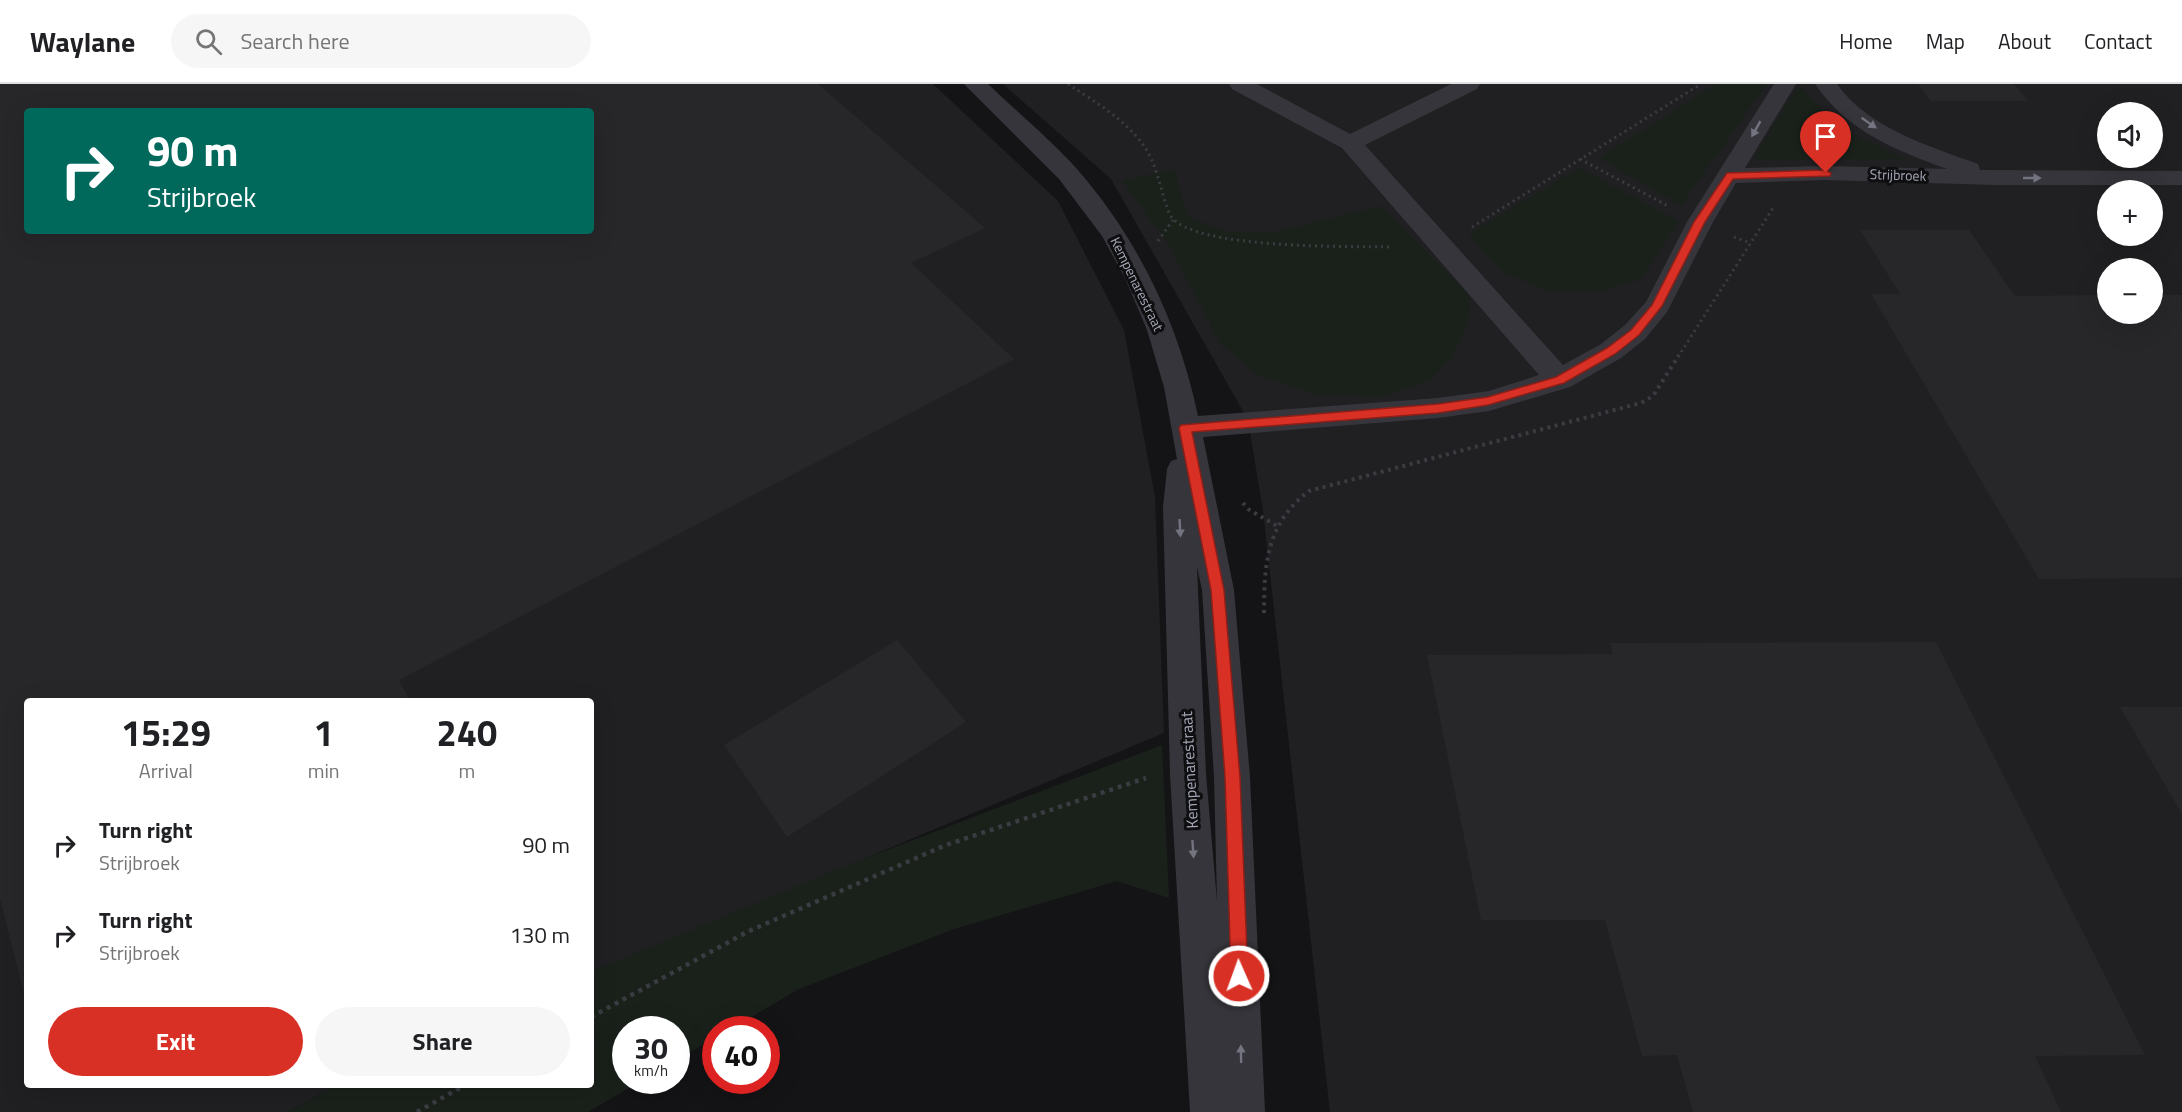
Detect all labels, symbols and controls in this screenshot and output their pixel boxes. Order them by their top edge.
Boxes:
search box [171,14,591,68]
text: Waylane [30,20,135,63]
text: Search here [240,24,350,58]
icon: search [192,25,225,58]
text: Home [1839,25,1893,57]
text: Map [1926,25,1965,57]
text: About [1998,25,2051,57]
text: Contact [2084,25,2152,57]
map controls [2097,102,2163,324]
button: sound [2097,102,2163,168]
pin [1800,111,1851,173]
text: 90 m [147,118,239,182]
one-way arrow [1860,118,1877,129]
icon: arrive [1809,120,1842,153]
one-way arrow [1751,121,1761,138]
icon: right [48,132,126,210]
street label: Strijbroek [1869,163,1927,186]
one-way arrow [2022,173,2041,183]
text: Strijbroek [147,176,256,217]
button: + [2097,180,2163,246]
street label: Kempenarestraat [1106,233,1169,335]
button: − [2097,258,2163,324]
one-way arrow [1175,519,1184,538]
text: 15:29 [121,705,211,760]
text: 1 [314,705,334,760]
text: 240 [437,705,497,760]
street label: Kempenarestraat [1174,711,1204,829]
text: Arrival [139,755,193,786]
text: min [308,755,340,786]
text: m [458,755,475,786]
text: Turn right [99,813,193,847]
text: 90 m [522,828,570,862]
icon: right [48,829,81,862]
one-way arrow [1188,839,1198,858]
text: Strijbroek [99,847,180,878]
text: Turn right [99,903,193,937]
text: 130 m [510,918,570,952]
icon: right [48,919,81,952]
text: Strijbroek [99,937,180,968]
position arrow [1207,944,1271,1008]
button: Exit [48,1007,303,1076]
button: Share [315,1007,570,1076]
speed limit sign: 40 [702,1016,780,1094]
text: 30 [634,1025,668,1071]
one-way arrow [1237,1044,1246,1063]
text: km/h [634,1059,668,1082]

